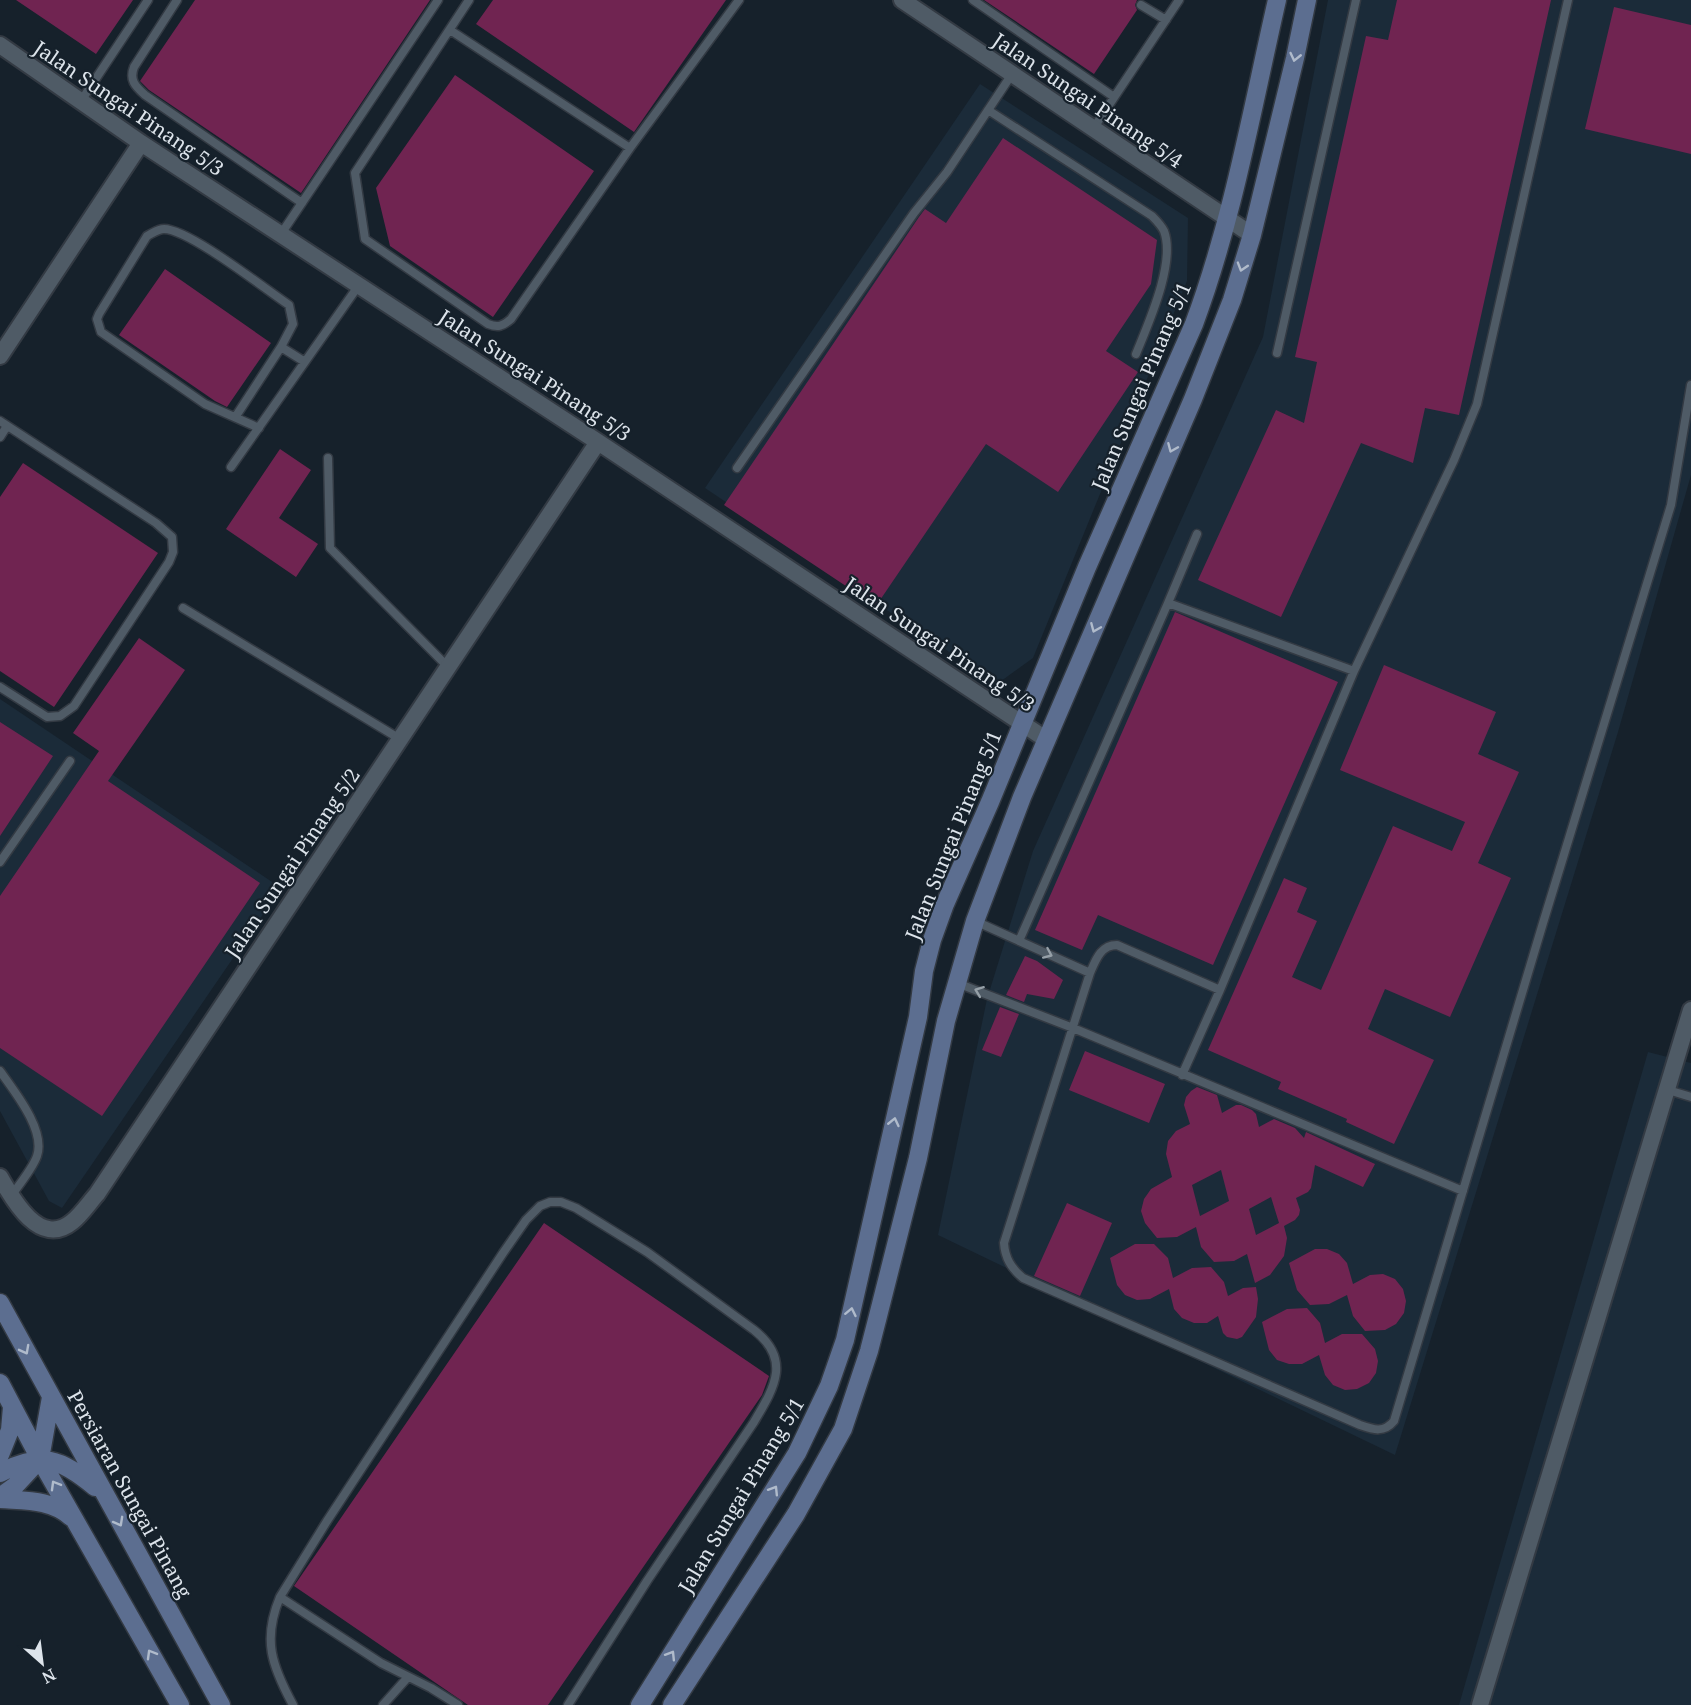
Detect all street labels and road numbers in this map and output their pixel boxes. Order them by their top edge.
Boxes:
street label: Jalan Sungai Pinang 5/4 [987,26,1188,174]
street label: Jalan Sungai Pinang 5/3 [28,34,229,182]
street label: Jalan Sungai Pinang 5/1 [1084,278,1197,495]
street label: Jalan Sungai Pinang 5/3 [433,302,636,447]
street label: Jalan Sungai Pinang 5/3 [839,570,1040,718]
street label: Jalan Sungai Pinang 5/1 [898,726,1007,945]
street label: Jalan Sungai Pinang 5/2 [218,763,366,964]
street label: Persiaran Sungai Pinang [62,1385,199,1603]
street label: Jalan Sungai Pinang 5/1 [671,1392,810,1599]

